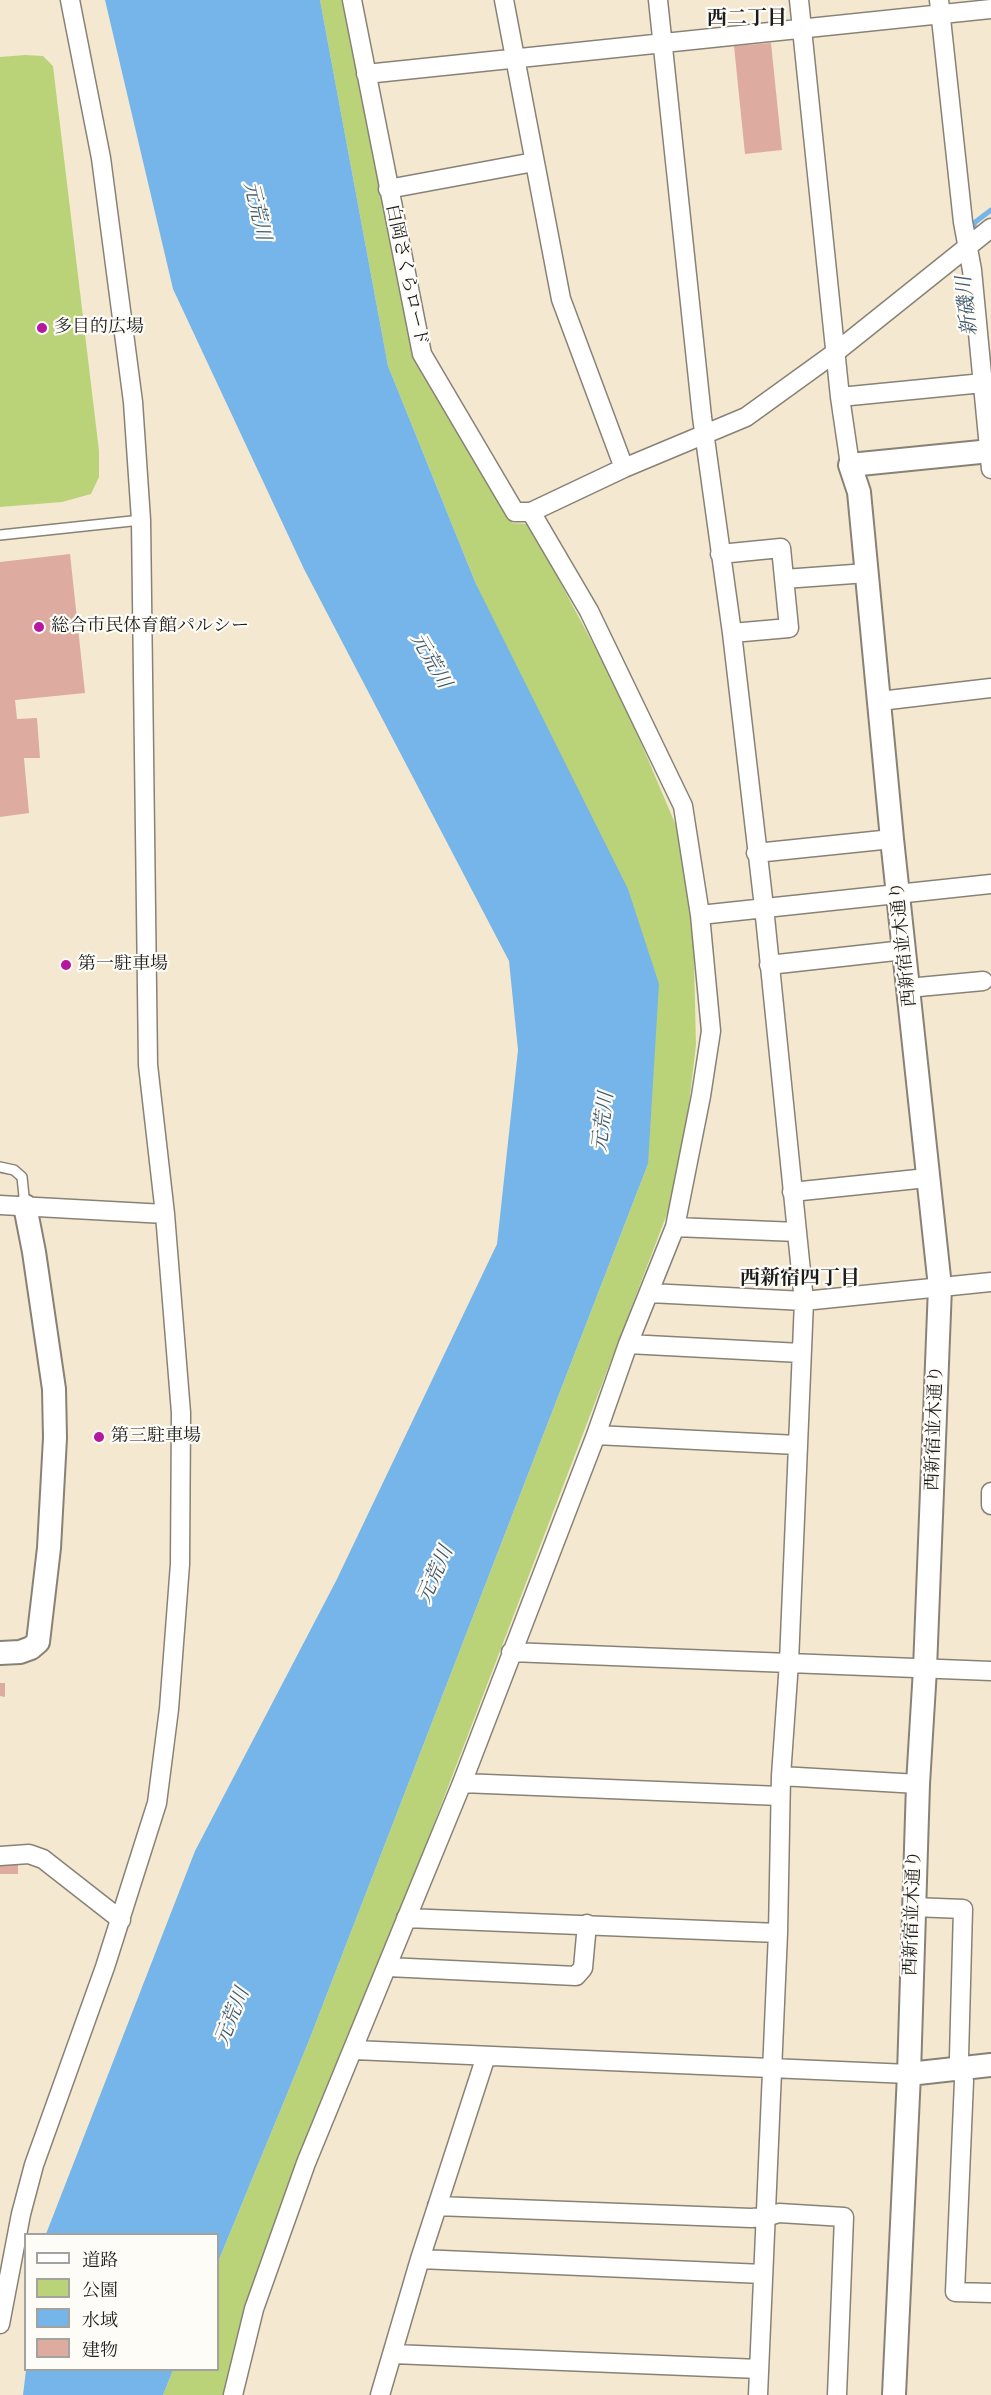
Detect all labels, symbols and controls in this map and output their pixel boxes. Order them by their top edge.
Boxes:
district label: 西二丁目 [707,7,787,31]
water label: 元荒川 [238,179,274,243]
street label: 白岡さくらロード [380,202,432,348]
water label: 新磯川 [953,275,983,337]
place label: 多目的広場 [54,317,144,339]
marker: 多目的広場 [35,321,49,335]
place label: 総合市民体育館パルシー [51,616,249,638]
marker: 総合市民体育館パルシー [32,620,46,634]
water label: 元荒川 [405,629,455,693]
street label: 西新宿並木通り [887,880,921,1008]
place label: 第一駐車場 [78,954,168,976]
marker: 第一駐車場 [59,958,73,972]
water label: 元荒川 [588,1091,620,1153]
district label: 西新宿四丁目 [740,1267,860,1291]
street label: 西新宿並木通り [922,1365,948,1491]
place label: 第三駐車場 [111,1426,201,1448]
marker: 第三駐車場 [92,1430,106,1444]
water label: 元荒川 [413,1543,459,1607]
street label: 西新宿並木通り [900,1850,926,1976]
water label: 元荒川 [211,1985,255,2049]
legend [24,2233,219,2371]
text: 道路 [82,2248,118,2272]
text: 公園 [82,2278,118,2302]
text: 水域 [82,2308,118,2332]
text: 建物 [82,2338,118,2362]

